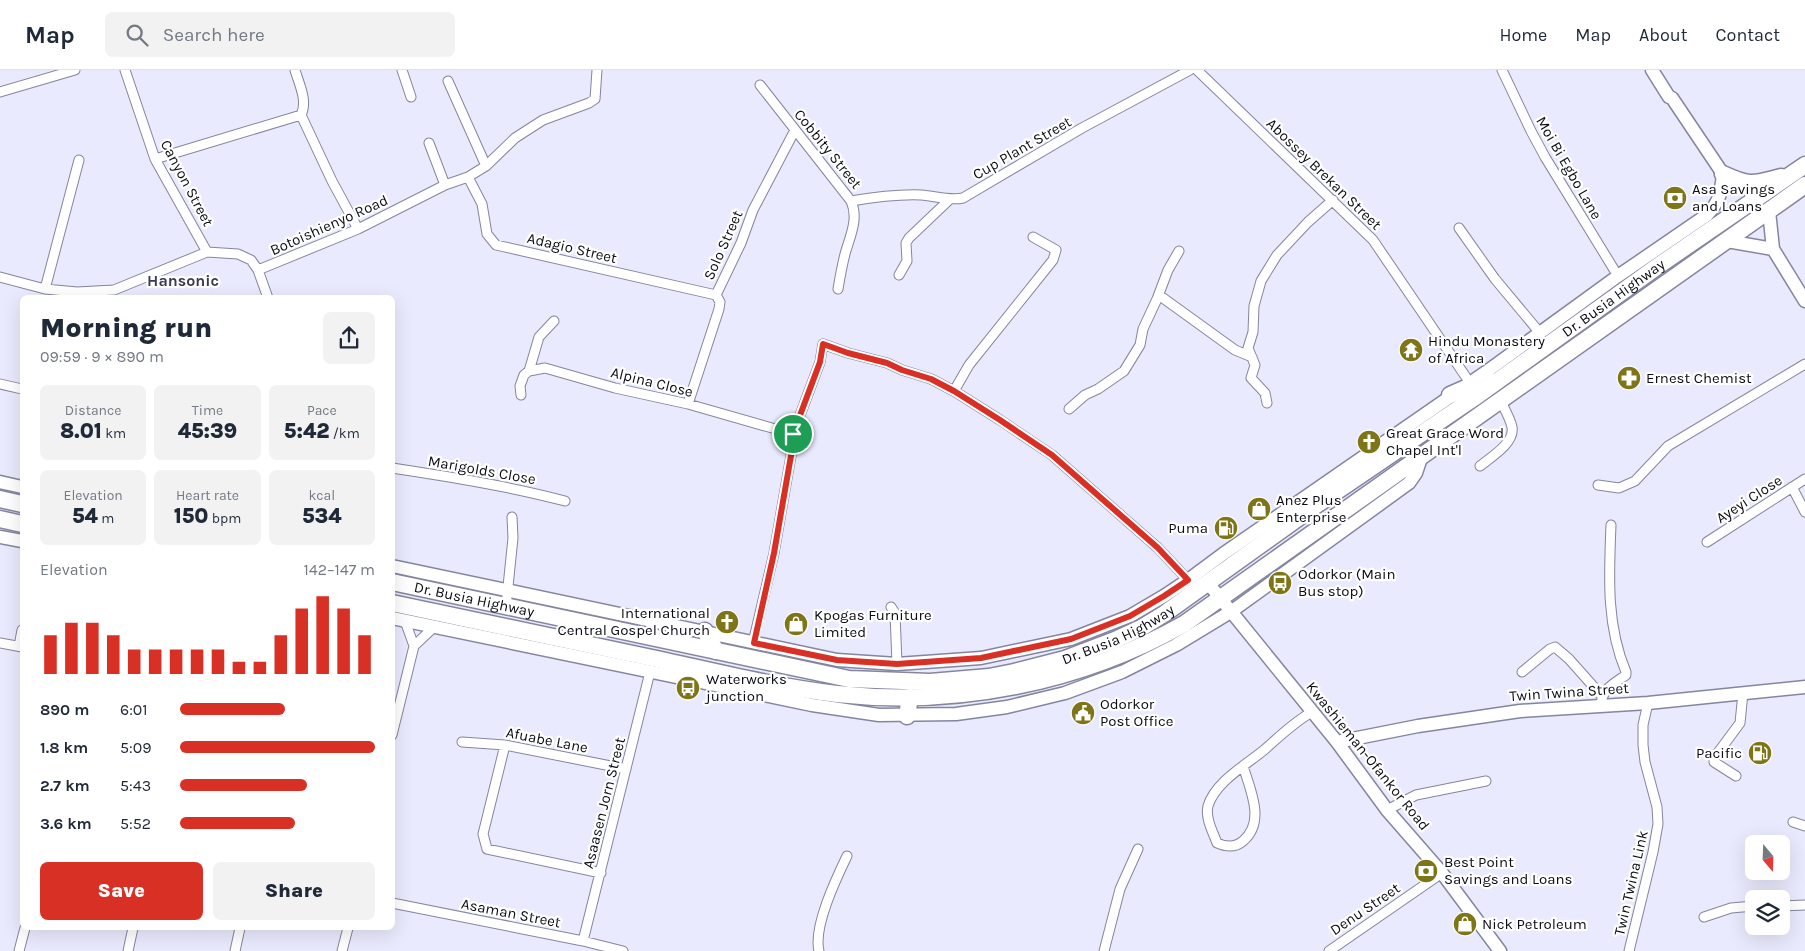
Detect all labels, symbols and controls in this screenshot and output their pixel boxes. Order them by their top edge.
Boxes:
search box [105,12,455,57]
text: Map [25,21,75,49]
icon: search [123,21,151,49]
text: Search here [163,24,265,46]
text: Home [1499,24,1547,46]
text: Map [1575,24,1611,46]
text: About [1639,24,1688,46]
text: Contact [1716,24,1780,46]
street label: Cobbity Street [790,106,866,193]
street label: Cup Plant Street [970,112,1075,183]
street label: Moi Bi Egbo Lane [1532,113,1606,223]
street label: Abossey Brekan Street [1263,114,1385,234]
street label: Canyon Street [157,137,218,230]
place label: Asa Savings and Loans [1692,180,1775,215]
bank icon: Asa Savings and Loans [1662,185,1688,211]
street label: Botoishienyo Road [267,191,391,259]
street label: Solo Street [700,207,746,283]
street label: Adagio Street [525,229,619,267]
street label: Dr. Busia Highway [1558,255,1668,341]
district label: Hansonic [147,271,219,290]
text: Morning run [40,311,212,344]
button: share [323,312,375,364]
place label: Hindu Monastery of Africa [1428,332,1545,367]
temple icon: Hindu Monastery of Africa [1398,337,1424,363]
text: 09:59 · 9 × 890 m [40,347,164,366]
street label: Alpina Close [609,363,695,401]
pharmacy icon: Ernest Chemist [1616,365,1642,391]
place label: Ernest Chemist [1646,369,1752,387]
text: Distance [65,402,121,419]
text: Time [192,402,223,419]
text: Pace [307,402,337,419]
pin [772,413,814,455]
text: 8.01 [60,419,102,443]
text: 45:39 [178,419,237,443]
text: 5:42 [284,419,330,443]
icon: arrive [779,420,807,448]
place label: Great Grace Word Chapel Int'l [1386,424,1504,459]
text: km [102,425,126,442]
text: /km [330,425,360,442]
church icon: Great Grace Word Chapel Int'l [1356,429,1382,455]
street label: Marigolds Close [427,452,537,488]
street label: Ayeyi Close [1713,471,1785,527]
text: Elevation [64,487,123,504]
text: Heart rate [176,487,239,504]
text: kcal [308,487,335,504]
place label: Anez Plus Enterprise [1276,491,1347,526]
shop icon: Anez Plus Enterprise [1246,496,1272,522]
text: 54 [72,504,98,528]
text: 150 [174,504,208,528]
text: 534 [302,504,342,528]
text: m [98,510,114,527]
text: bpm [208,510,241,527]
fuel station icon: Puma [1213,515,1239,541]
place label: Puma [1168,519,1208,537]
text: Elevation [40,560,108,579]
text: 142–147 m [303,560,375,579]
place label: Odorkor (Main Bus stop) [1298,565,1396,600]
bus stop icon: Odorkor (Main Bus stop) [1267,570,1293,596]
street label: Dr. Busia Highway [412,578,536,621]
street label: Dr. Busia Highway [1059,601,1178,668]
place label: International Central Gospel Church [557,604,710,639]
place label: Kpogas Furniture Limited [814,606,932,641]
church icon: International Central Gospel Church [714,609,740,635]
shop icon: Kpogas Furniture Limited [783,611,809,637]
place label: Waterworks junction [704,670,787,705]
bus stop icon: Waterworks junction [675,675,701,701]
street label: Kwashieman-Ofankor Road [1302,678,1434,834]
street label: Twin Twina Street [1509,679,1630,705]
place label: Odorkor Post Office [1100,695,1173,730]
text: 890 m [40,700,89,719]
text: 6:01 [120,700,148,719]
public building icon: Odorkor Post Office [1070,700,1096,726]
street label: Afuabe Lane [504,723,590,757]
street label: Asaasen Jorn Street [579,735,629,871]
text: 1.8 km [40,738,88,757]
text: 5:09 [120,738,152,757]
fuel station icon: Pacific [1747,740,1773,766]
place label: Pacific [1696,744,1742,762]
text: 2.7 km [40,776,90,795]
text: 5:43 [120,776,151,795]
text: 3.6 km [40,814,92,833]
text: 5:52 [120,814,151,833]
street label: Twin Twina Link [1610,829,1652,937]
north arrow [1745,835,1790,880]
map controls [1745,835,1790,935]
place label: Best Point Savings and Loans [1444,853,1572,888]
bank icon: Best Point Savings and Loans [1413,858,1439,884]
button: Save [40,862,203,920]
button: Share [213,862,375,920]
street label: Denu Street [1327,879,1404,939]
button: layers [1745,890,1790,935]
street label: Asaman Street [460,895,563,932]
shop icon: Nick Petroleum [1452,911,1478,937]
place label: Nick Petroleum [1482,915,1587,933]

